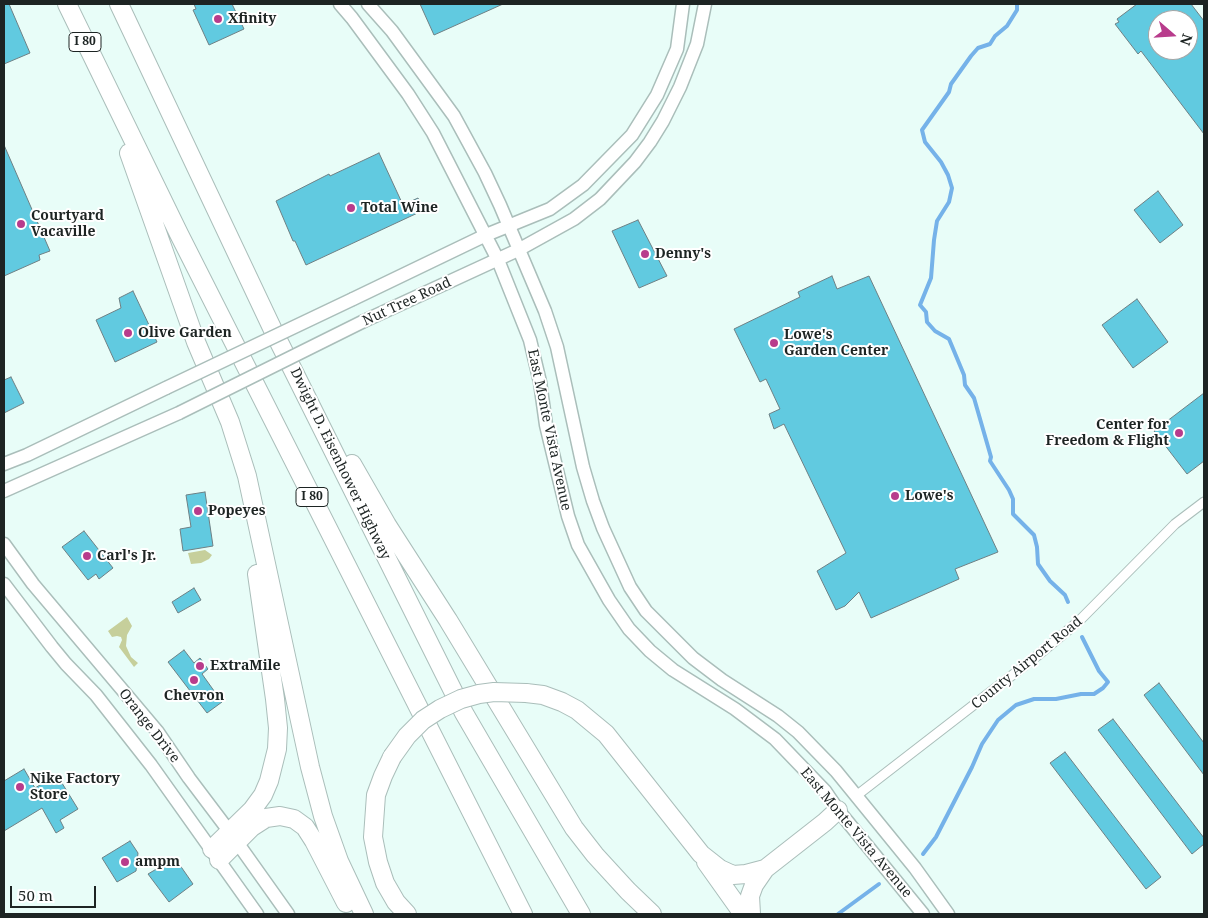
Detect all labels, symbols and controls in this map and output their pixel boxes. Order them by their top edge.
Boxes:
north arrow [1148,10,1198,60]
place label: Xfinity [228,11,276,27]
marker: Xfinity [212,13,224,25]
text: N [1176,31,1197,48]
road number: I 80 [69,32,101,52]
place label: Total Wine [361,200,438,216]
marker: Total Wine [345,202,357,214]
place label: Courtyard Vacaville [31,208,104,240]
marker: Courtyard Vacaville [15,218,27,230]
place label: Denny's [655,246,711,262]
marker: Denny's [639,248,651,260]
street label: Nut Tree Road [360,274,454,330]
place label: Olive Garden [138,325,232,341]
marker: Olive Garden [122,327,134,339]
place label: Lowe's Garden Center [784,327,888,360]
marker: Lowe's Garden Center [768,337,780,349]
street label: East Monte Vista Avenue [524,348,574,512]
street label: Dwight D. Eisenhower Highway [286,365,394,563]
place label: Center for Freedom & Flight [1046,417,1169,450]
marker: Center for Freedom & Flight [1173,427,1185,439]
road number: I 80 [296,488,328,507]
place label: Lowe's [905,488,954,504]
marker: Lowe's [889,490,901,502]
place label: Popeyes [208,503,265,519]
marker: Popeyes [192,505,204,517]
place label: Carl's Jr. [97,548,156,564]
marker: Carl's Jr. [81,550,93,562]
street label: County Airport Road [968,613,1086,713]
place label: ExtraMile [210,658,280,674]
marker: ExtraMile [194,660,206,672]
marker: Chevron [188,674,200,686]
street label: Orange Drive [115,686,183,766]
place label: Chevron [164,688,224,704]
street label: East Monte Vista Avenue [797,765,915,901]
place label: Nike Factory Store [30,771,120,804]
marker: Nike Factory Store [14,781,26,793]
place label: ampm [135,854,180,870]
marker: ampm [119,856,131,868]
scale bar [12,876,99,908]
text: 50 m [18,885,53,905]

